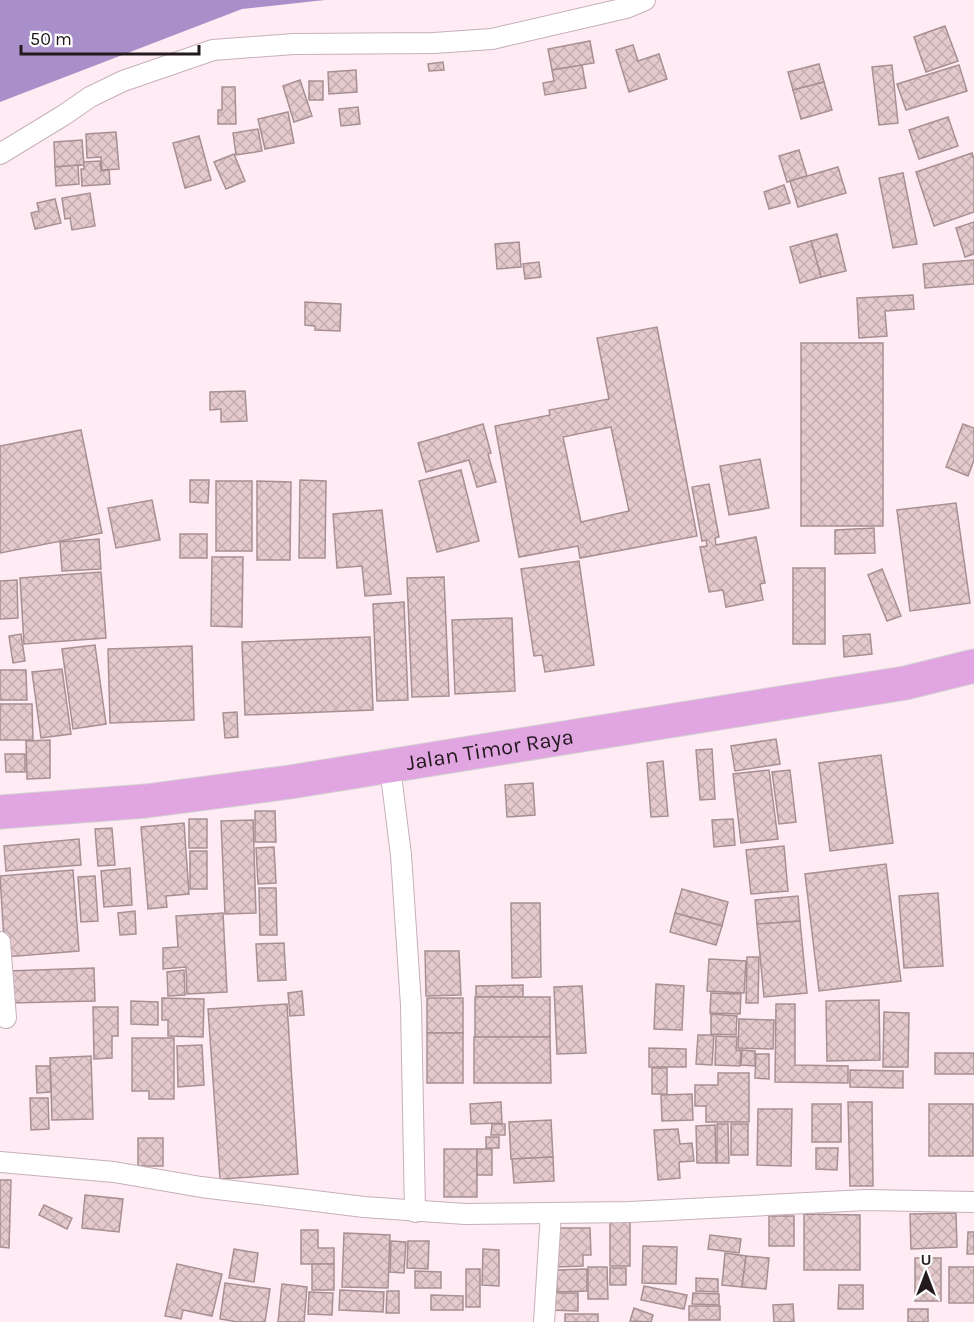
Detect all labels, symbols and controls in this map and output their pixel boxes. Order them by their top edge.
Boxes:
scale bar [21,18,200,56]
text: 50 m [30,28,72,50]
street label: Jalan Timor Raya [404,724,575,776]
north arrow [896,1244,956,1304]
text: U [920,1250,932,1269]

